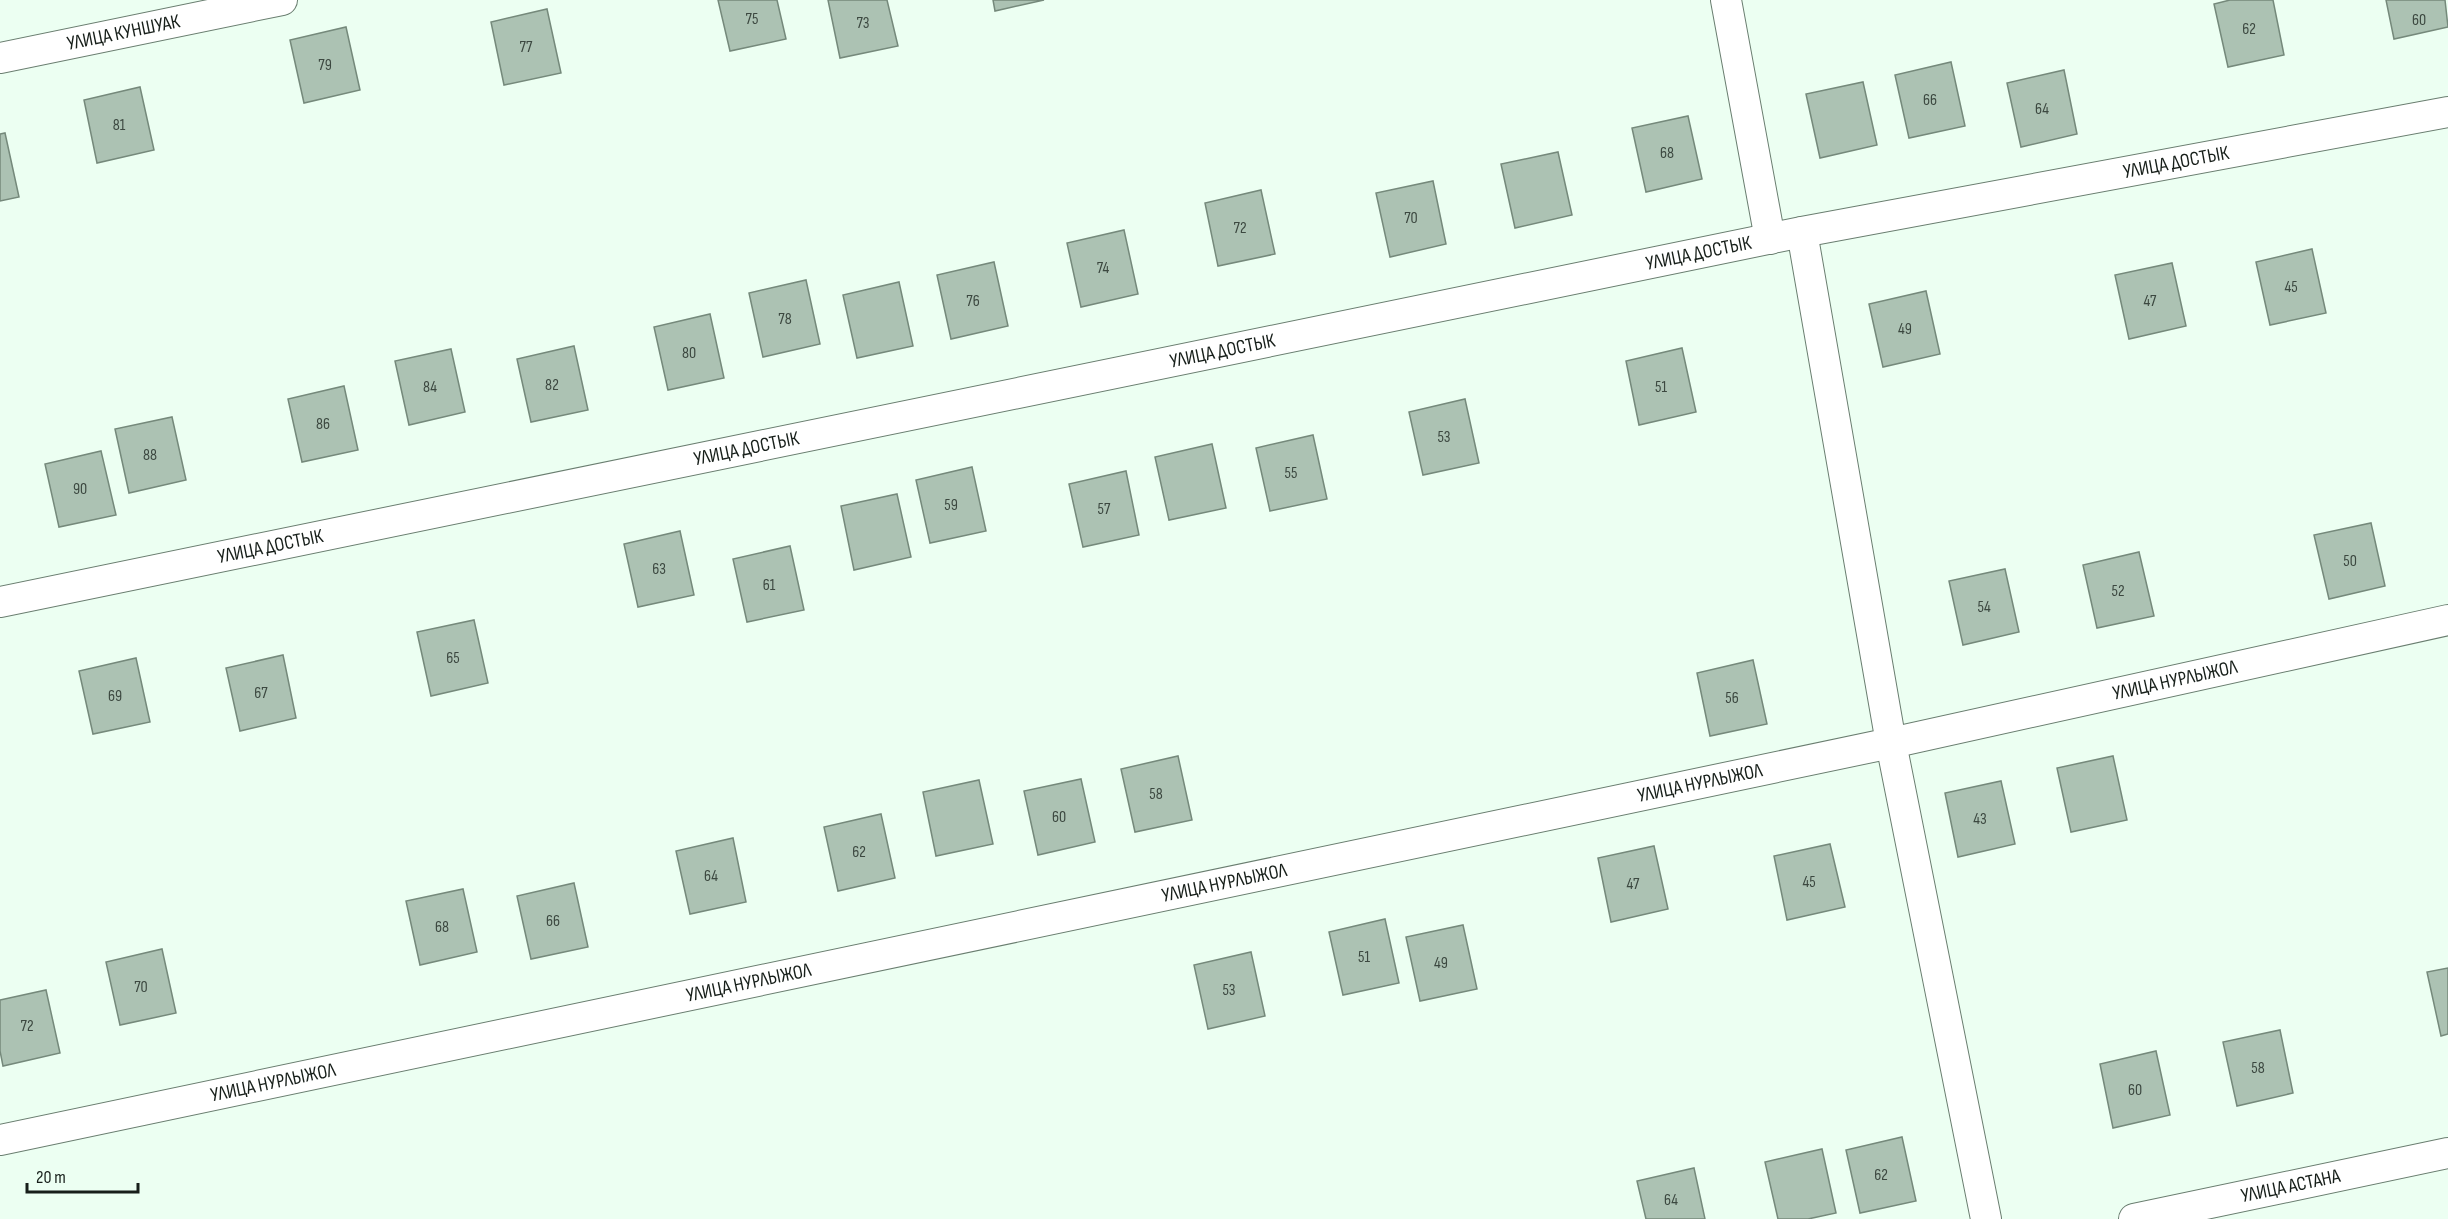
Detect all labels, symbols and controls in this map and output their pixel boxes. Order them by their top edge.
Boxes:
street label: УЛИЦА КУНШУАК [65,9,182,56]
house number: 75 [746,10,758,29]
house number: 60 [2412,11,2426,30]
house number: 73 [856,14,870,33]
house number: 62 [2242,20,2256,39]
house number: 77 [520,38,533,57]
house number: 79 [318,56,332,75]
house number: 66 [1923,91,1937,110]
house number: 64 [2035,100,2049,119]
house number: 81 [113,116,126,135]
street label: УЛИЦА ДОСТЫК [2121,141,2231,184]
house number: 68 [1660,144,1674,163]
house number: 70 [1404,209,1418,228]
house number: 72 [1234,219,1246,238]
street label: УЛИЦА ДОСТЫК [1644,231,1753,276]
house number: 74 [1097,259,1109,278]
house number: 45 [2284,278,2298,297]
house number: 76 [966,292,980,311]
house number: 47 [2144,292,2157,311]
house number: 78 [778,310,792,329]
house number: 49 [1898,320,1912,339]
street label: УЛИЦА ДОСТЫК [1168,328,1277,374]
house number: 80 [682,344,696,363]
house number: 82 [545,376,559,395]
house number: 84 [423,378,437,397]
house number: 51 [1655,378,1667,397]
house number: 86 [316,415,330,434]
street label: УЛИЦА ДОСТЫК [692,426,801,471]
house number: 53 [1437,428,1451,447]
house number: 88 [143,446,157,465]
house number: 55 [1285,464,1297,483]
house number: 90 [73,480,87,499]
house number: 59 [944,496,958,515]
house number: 57 [1098,500,1111,519]
street label: УЛИЦА ДОСТЫК [215,524,325,569]
house number: 50 [2343,552,2357,571]
house number: 63 [652,560,666,579]
house number: 61 [763,576,776,595]
house number: 52 [2111,582,2125,601]
house number: 54 [1977,598,1991,617]
house number: 65 [446,649,460,668]
street label: УЛИЦА НУРЛЫЖОЛ [2110,655,2240,706]
house number: 67 [254,684,268,703]
house number: 69 [108,687,122,706]
house number: 56 [1725,689,1739,708]
street label: УЛИЦА НУРЛЫЖОЛ [1635,758,1765,808]
house number: 58 [1149,785,1163,804]
house number: 60 [1052,808,1066,827]
house number: 43 [1973,810,1987,829]
house number: 62 [852,843,866,862]
street label: УЛИЦА НУРЛЫЖОЛ [1160,858,1290,908]
house number: 64 [704,867,718,886]
house number: 45 [1802,873,1816,892]
house number: 47 [1627,875,1640,894]
house number: 66 [546,912,560,931]
house number: 68 [435,918,449,937]
house number: 51 [1358,948,1370,967]
house number: 49 [1434,954,1448,973]
street label: УЛИЦА НУРЛЫЖОЛ [684,958,814,1008]
house number: 70 [134,978,148,997]
house number: 53 [1222,981,1236,1000]
house number: 72 [21,1017,33,1036]
street label: УЛИЦА НУРЛЫЖОЛ [208,1058,338,1107]
house number: 58 [2251,1059,2265,1078]
house number: 60 [2128,1081,2142,1100]
scale bar [27,1156,138,1194]
street label: УЛИЦА АСТАНА [2239,1164,2343,1208]
house number: 62 [1874,1166,1888,1185]
text: 20 m [36,1167,66,1188]
house number: 64 [1664,1191,1678,1210]

